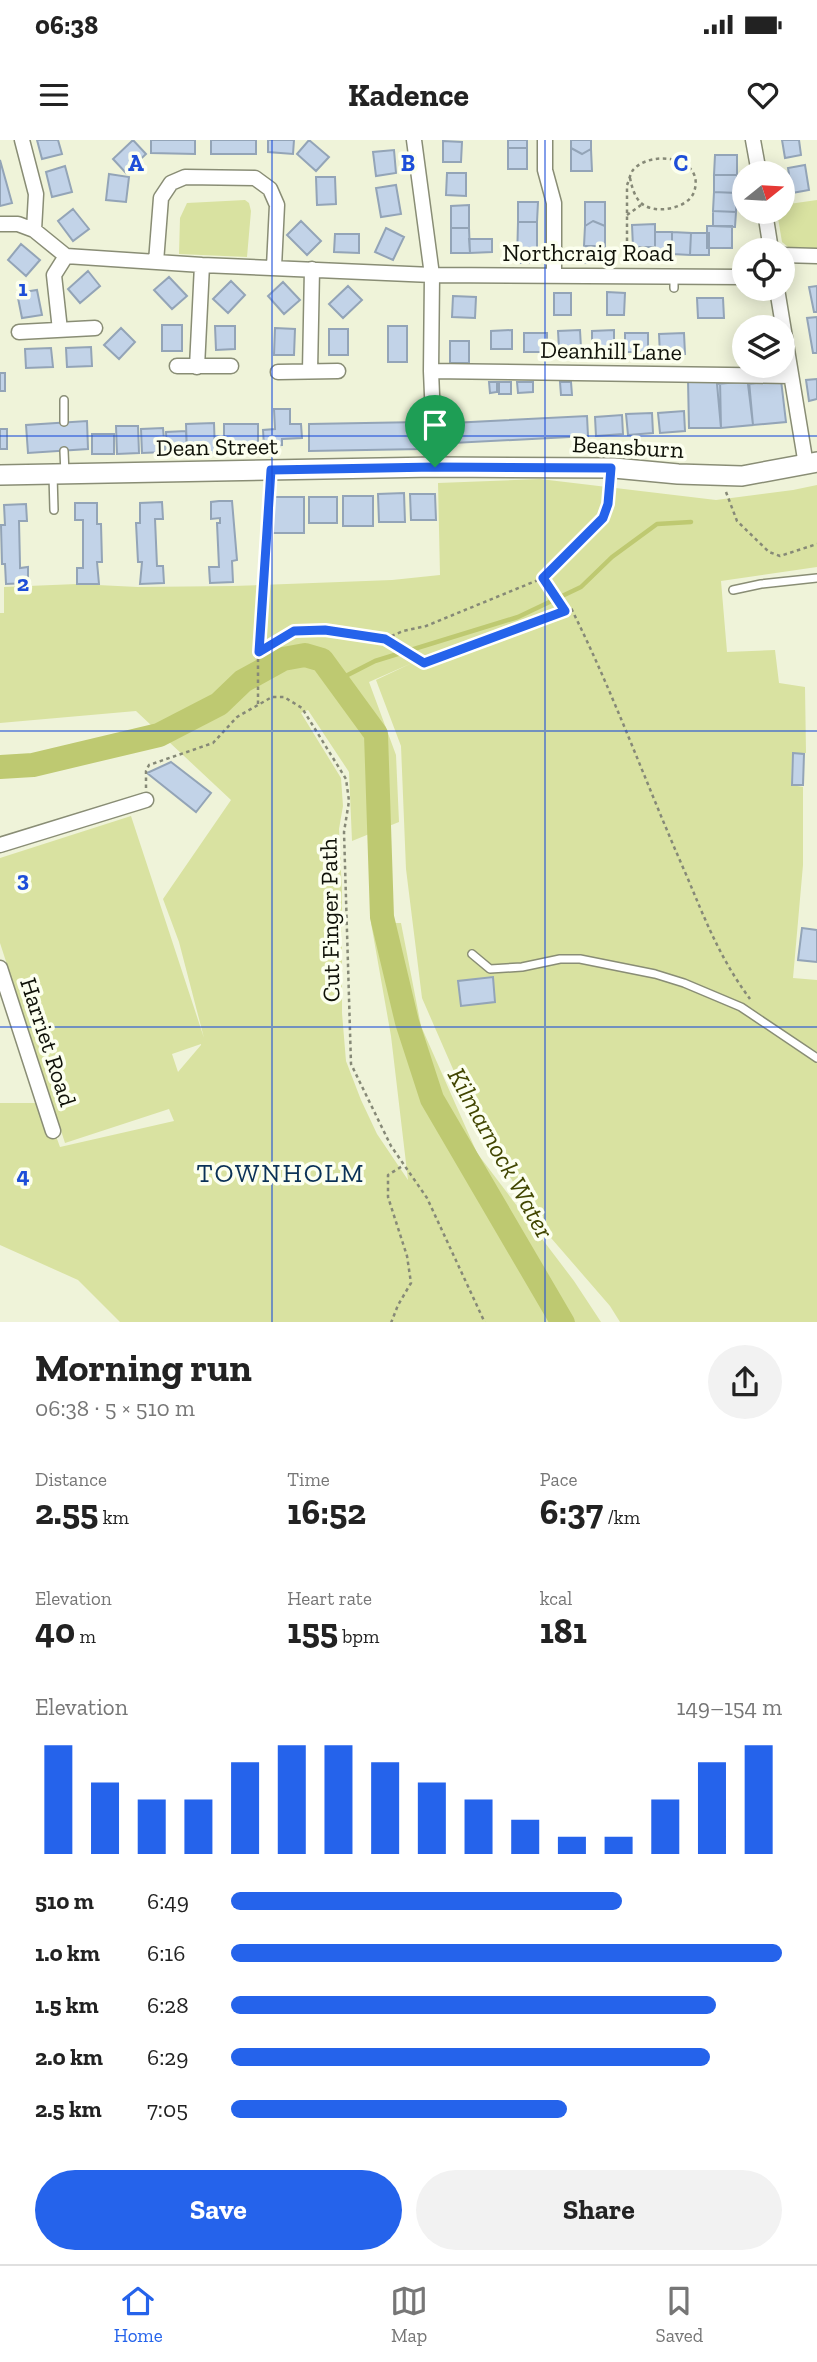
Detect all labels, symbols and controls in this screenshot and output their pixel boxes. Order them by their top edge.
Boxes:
text: 06:38 [35,9,98,41]
icon: menu [35,76,73,114]
text: Kadence [348,76,469,114]
icon: heart [744,76,782,114]
text: A [128,149,144,177]
text: B [401,149,415,177]
text: C [674,149,688,177]
north arrow [732,161,794,224]
map controls [732,161,795,378]
street label: Northcraig Road [502,238,674,267]
button: locate [732,238,795,301]
text: 1 [18,274,28,302]
button: layers [732,315,795,378]
street label: Deanhill Lane [540,335,682,366]
pin [405,395,465,467]
icon: arrive [416,406,454,444]
street label: Beansburn [571,429,685,464]
street label: Dean Street [156,431,278,462]
text: 2 [17,569,29,597]
street label: Cut Finger Path [314,837,345,1002]
text: 3 [17,865,29,893]
street label: Harriet Road [14,974,83,1110]
water label: Kilmarnock Water [441,1062,561,1244]
district label: TOWNHOLM [197,1157,365,1189]
text: 4 [16,1161,30,1189]
text: Morning run [35,1345,252,1391]
button: share [708,1345,782,1419]
text: 06:38 · 5 × 510 m [35,1394,195,1422]
text: Distance [35,1468,107,1491]
text: Time [287,1468,330,1491]
text: Pace [540,1468,577,1491]
text: 2.55 [35,1491,98,1533]
text: 16:52 [287,1491,366,1533]
text: 6:37 [540,1491,603,1533]
text: km [98,1506,129,1529]
text: /km [603,1506,640,1529]
text: Elevation [35,1587,112,1610]
text: Heart rate [287,1587,372,1610]
text: kcal [540,1587,572,1610]
text: 40 [35,1610,75,1652]
text: 155 [287,1610,338,1652]
text: 181 [540,1610,587,1652]
text: m [75,1625,96,1648]
text: bpm [338,1625,379,1648]
text: Elevation [35,1693,128,1721]
text: 149–154 m [677,1693,782,1721]
text: 510 m [35,1887,94,1915]
text: 6:49 [147,1887,189,1915]
text: 1.0 km [35,1939,100,1967]
text: 6:16 [147,1939,185,1967]
text: 1.5 km [35,1991,99,2019]
text: 6:28 [147,1991,189,2019]
text: 2.0 km [35,2043,103,2071]
text: 6:29 [147,2043,188,2071]
text: 2.5 km [35,2095,102,2123]
text: 7:05 [147,2095,188,2123]
button: Save [35,2170,402,2250]
button: Share [416,2170,782,2250]
tab: Home [114,2282,163,2347]
tab: Map [390,2282,428,2347]
tab: Saved [656,2282,703,2347]

